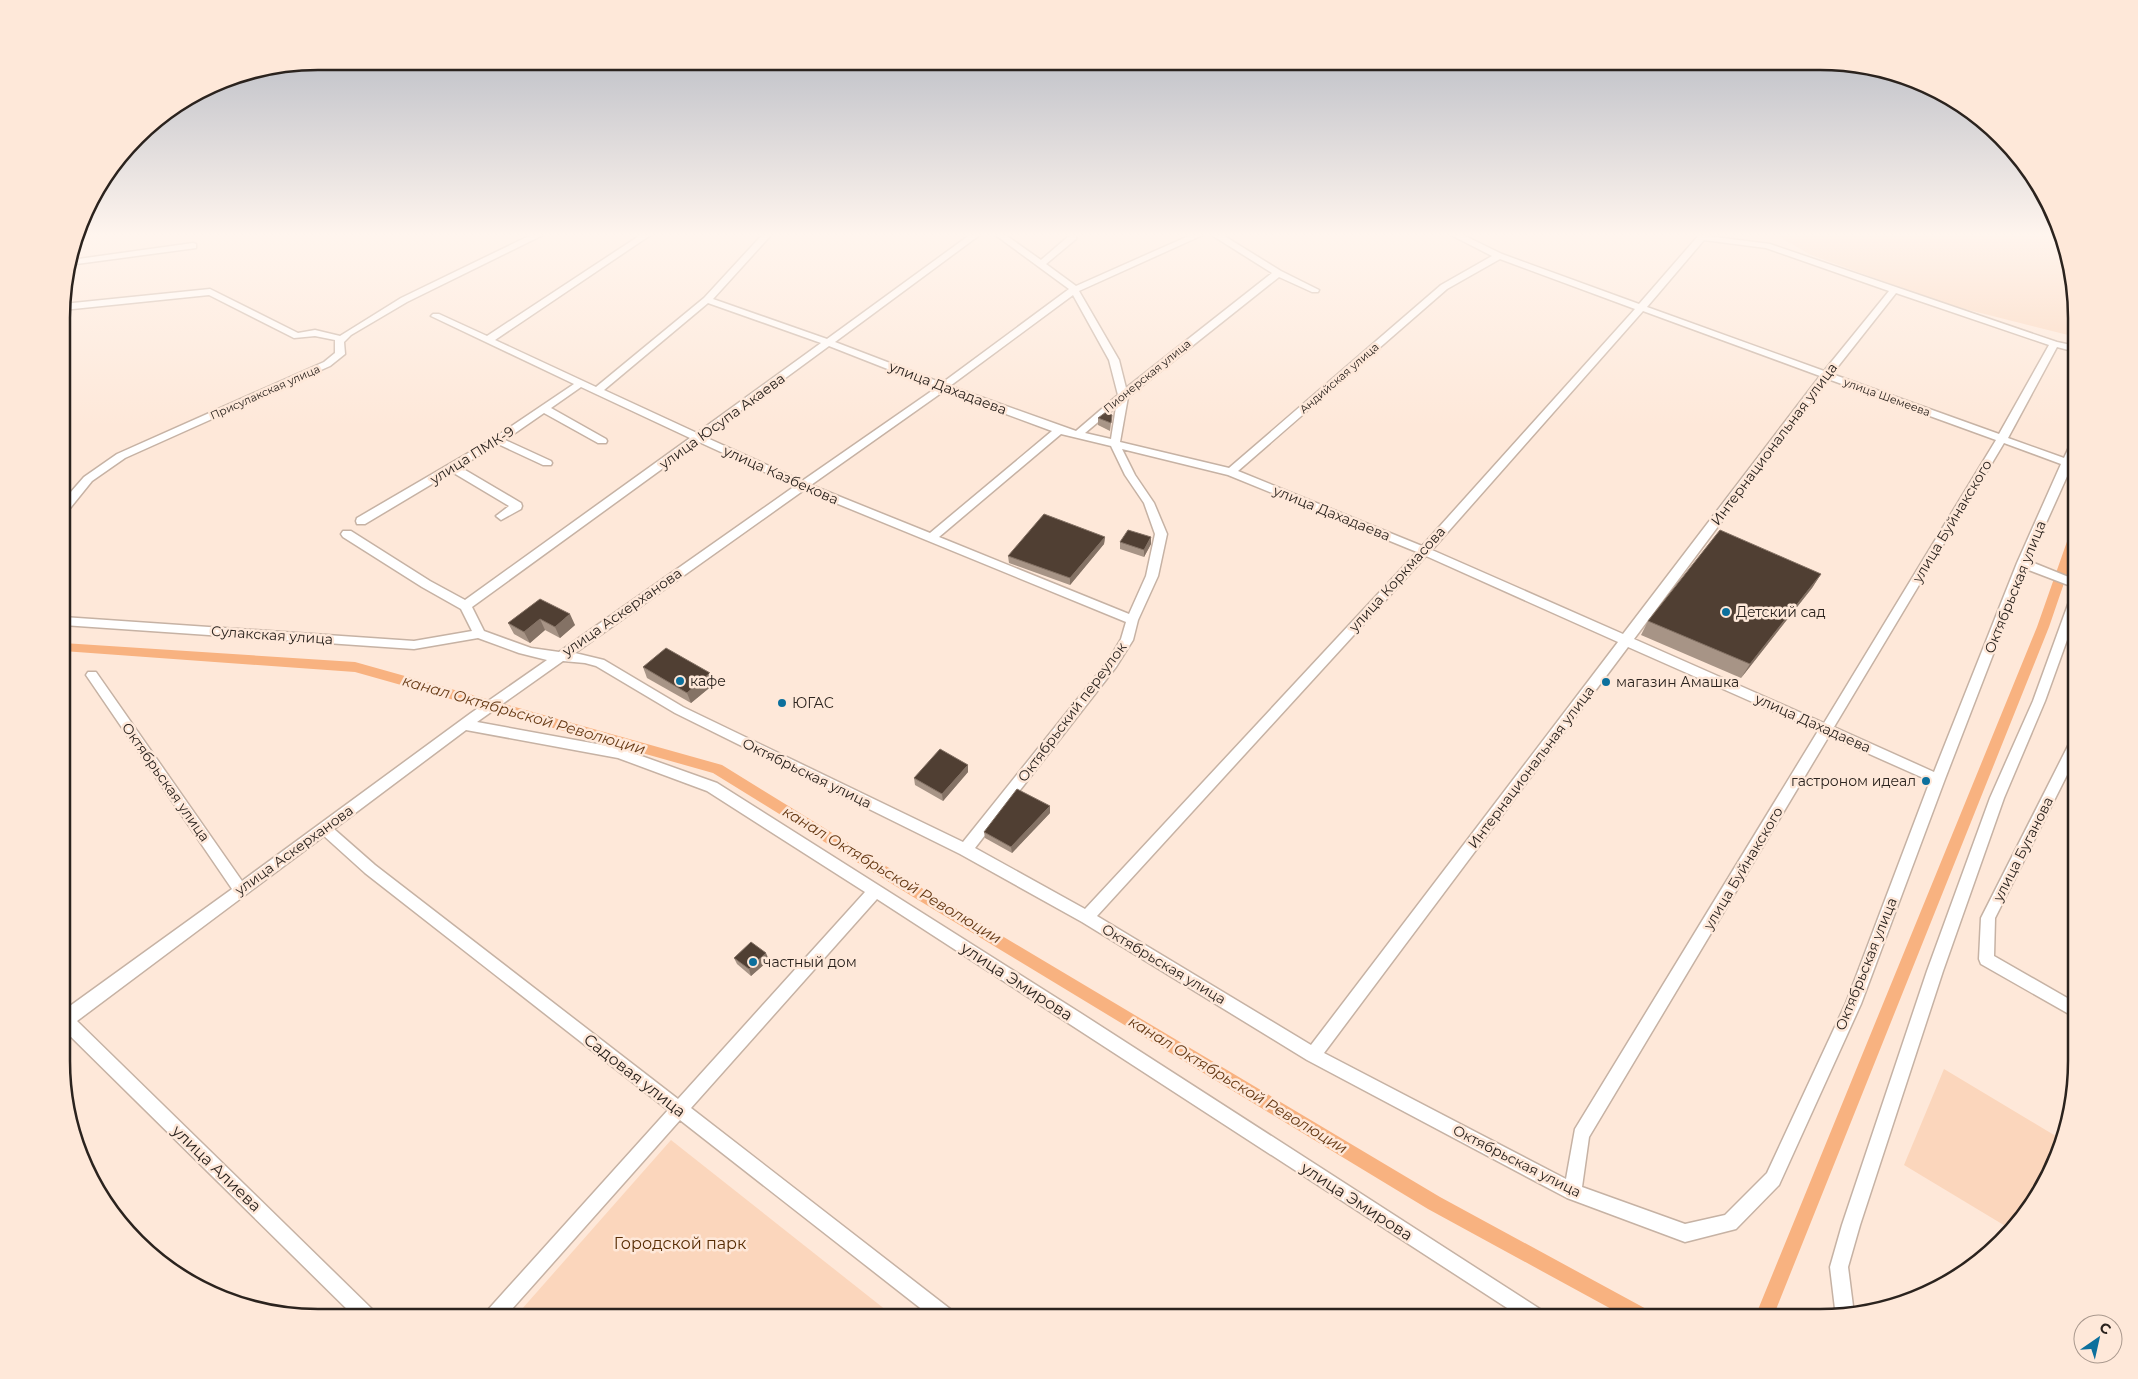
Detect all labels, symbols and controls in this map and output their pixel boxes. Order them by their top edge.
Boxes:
street label: Пионерская улица [1101,337,1193,415]
street label: Андийская улица [1296,340,1382,416]
street label: улица Дахадаева [886,357,1009,419]
street label: Интернациональная улица [1707,359,1841,529]
street label: Присулакская улица [208,361,322,423]
street label: улица Юсупа Акаева [655,369,789,473]
street label: улица Шемеева [1841,374,1932,419]
street label: улица ПМК-9 [426,422,517,489]
street label: улица Казбекова [720,441,841,508]
street label: улица Буйнакского [1908,456,1996,587]
street label: улица Дахадаева [1270,481,1393,545]
street label: Октябрьская улица [1980,518,2050,656]
street label: улица Коркмасова [1344,522,1449,636]
street label: улица Аскерханова [558,564,685,661]
place label: Детский сад [1736,603,1826,621]
marker: Детский сад [1720,606,1732,618]
street label: Сулакская улица [210,622,334,648]
street label: Октябрьский переулок [1014,639,1130,785]
water label: канал Октябрьской Революции [400,671,648,758]
place label: кафе [690,672,726,690]
place label: магазин Амашка [1616,673,1739,691]
marker: кафе [674,675,686,687]
marker: магазин Амашка [1600,676,1612,688]
street label: Интернациональная улица [1464,682,1598,852]
street label: улица Дахадаева [1751,689,1874,757]
place label: ЮГАС [792,694,834,712]
marker: ЮГАС [776,697,788,709]
street label: Октябрьская улица [118,719,214,845]
street label: Октябрьская улица [739,734,875,812]
place label: гастроном идеал [1791,772,1916,790]
marker: гастроном идеал [1920,775,1932,787]
street label: улица Буганова [1988,794,2057,905]
street label: улица Аскерханова [230,801,357,900]
water label: канал Октябрьской Революции [779,802,1005,948]
street label: улица Буйнакского [1699,803,1787,934]
street label: Октябрьская улица [1831,895,1901,1033]
street label: Октябрьская улица [1099,920,1229,1008]
street label: улица Эмирова [956,938,1076,1025]
place label: частный дом [763,953,857,971]
marker: частный дом [747,956,759,968]
water label: канал Октябрьской Революции [1125,1012,1351,1158]
street label: Садовая улица [580,1030,689,1121]
street label: улица Алиева [168,1120,265,1216]
street label: Октябрьская улица [1450,1121,1584,1201]
street label: улица Эмирова [1296,1158,1416,1245]
park label: Городской парк [614,1234,747,1253]
north arrow [2073,1314,2123,1364]
text: С [2096,1318,2115,1339]

